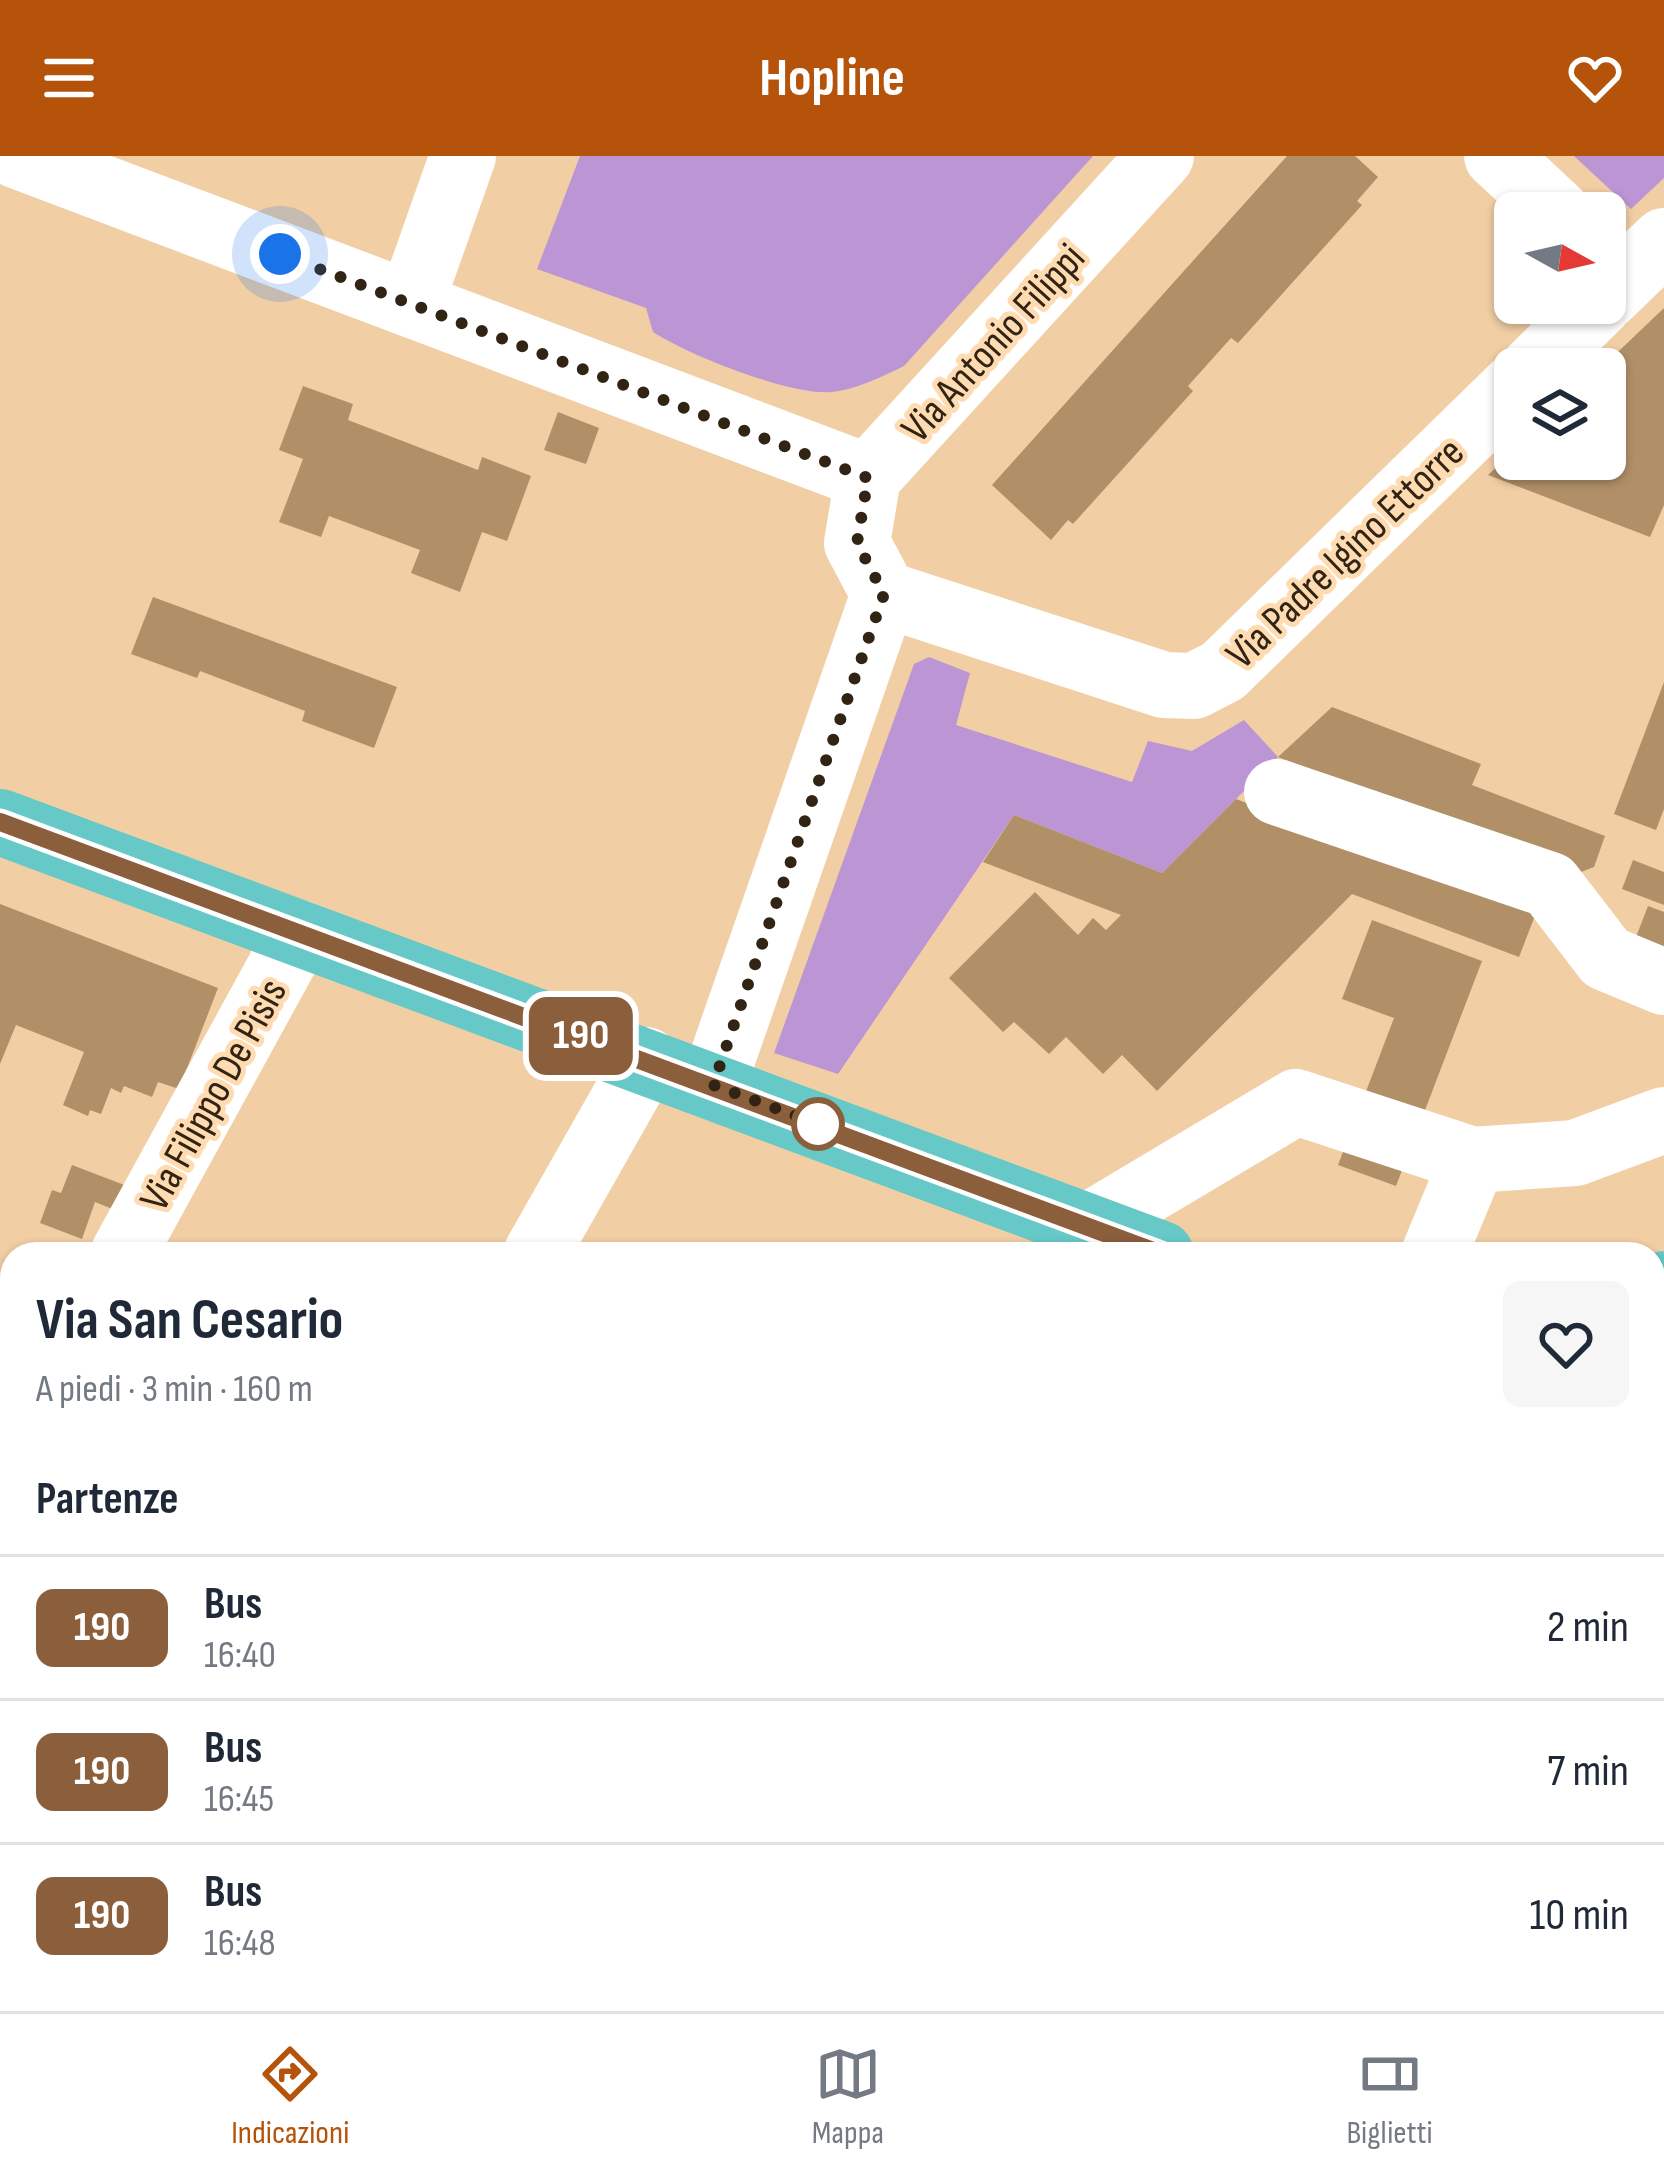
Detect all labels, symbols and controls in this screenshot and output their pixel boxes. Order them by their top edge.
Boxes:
icon: menu [36,45,102,111]
icon: heart [1562,45,1628,111]
text: Hopline [759,46,905,111]
north arrow [1494,192,1626,324]
map controls [1494,192,1626,480]
your location [250,224,310,284]
street label: Via Antonio Filippi [891,234,1096,454]
button: layers [1494,348,1626,480]
street label: Via Padre Igino Ettorre [1216,427,1475,680]
street label: Via Filippo De Pisis [130,970,299,1220]
line badge: 190 [512,997,650,1075]
text: 190 [553,1010,609,1061]
unlabelled marker [793,1099,843,1149]
button: heart [1503,1281,1629,1407]
text: Via San Cesario [36,1287,343,1355]
text: A piedi · 3 min · 160 m [36,1366,313,1413]
text: Partenze [36,1472,179,1527]
text: Bus [204,1577,262,1632]
text: 2 min [1547,1600,1629,1655]
text: 190 [74,1602,130,1653]
text: 16:40 [204,1632,276,1679]
text: Bus [204,1721,262,1776]
text: 7 min [1547,1744,1629,1799]
text: 190 [74,1746,130,1797]
text: 16:45 [204,1776,274,1823]
text: Bus [204,1865,262,1920]
text: 10 min [1530,1888,1629,1943]
text: 190 [74,1890,130,1941]
text: 16:48 [204,1920,276,1967]
tab: Indicazioni [231,2041,349,2153]
tab: Mappa [812,2041,884,2153]
tab: Biglietti [1346,2041,1433,2153]

